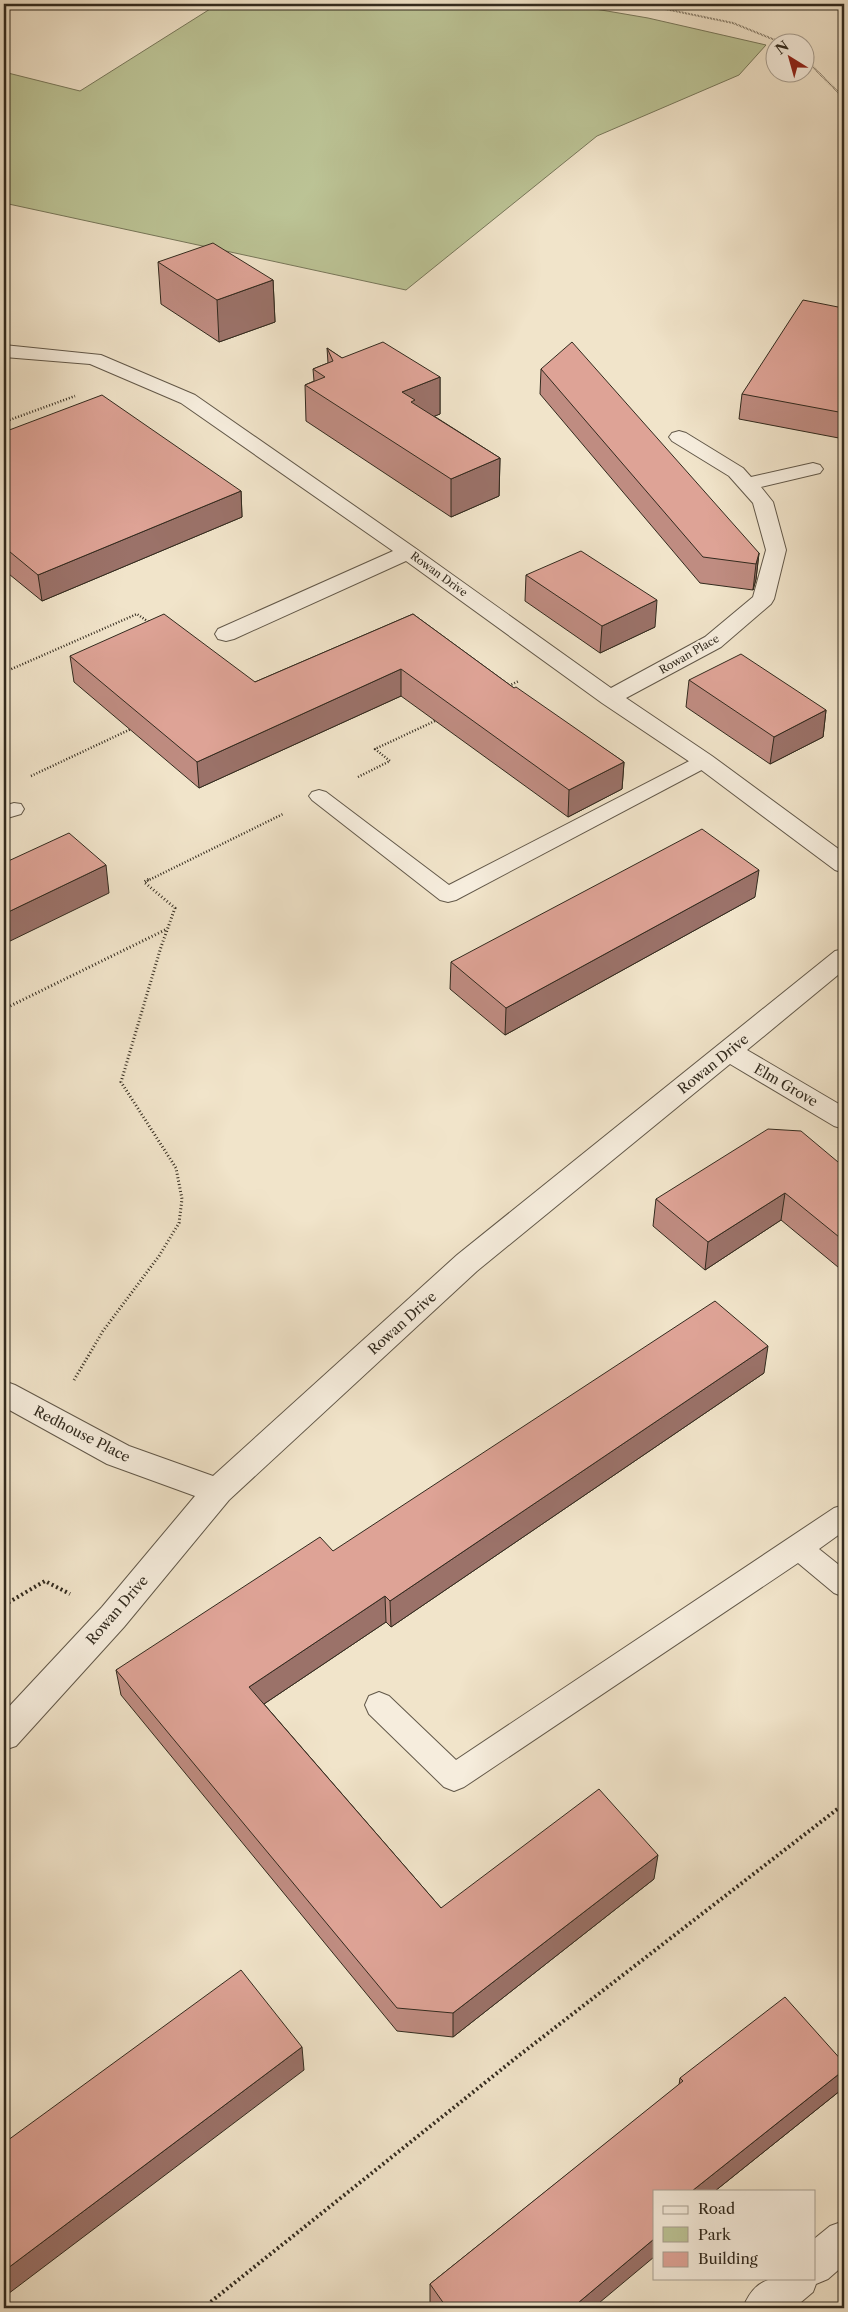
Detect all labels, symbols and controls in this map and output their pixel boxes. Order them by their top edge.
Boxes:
north arrow [766,32,816,82]
text: N [772,37,792,58]
street label: Rowan Drive [408,549,470,599]
street label: Rowan Place [656,631,722,677]
street label: Rowan Drive [674,1030,752,1098]
street label: Elm Grove [751,1060,821,1111]
street label: Rowan Drive [364,1288,440,1358]
street label: Redhouse Place [31,1402,134,1466]
street label: Rowan Drive [82,1572,152,1648]
legend [653,2190,816,2280]
text: Road [698,2199,735,2218]
text: Park [698,2225,732,2244]
text: Building [698,2249,758,2268]

